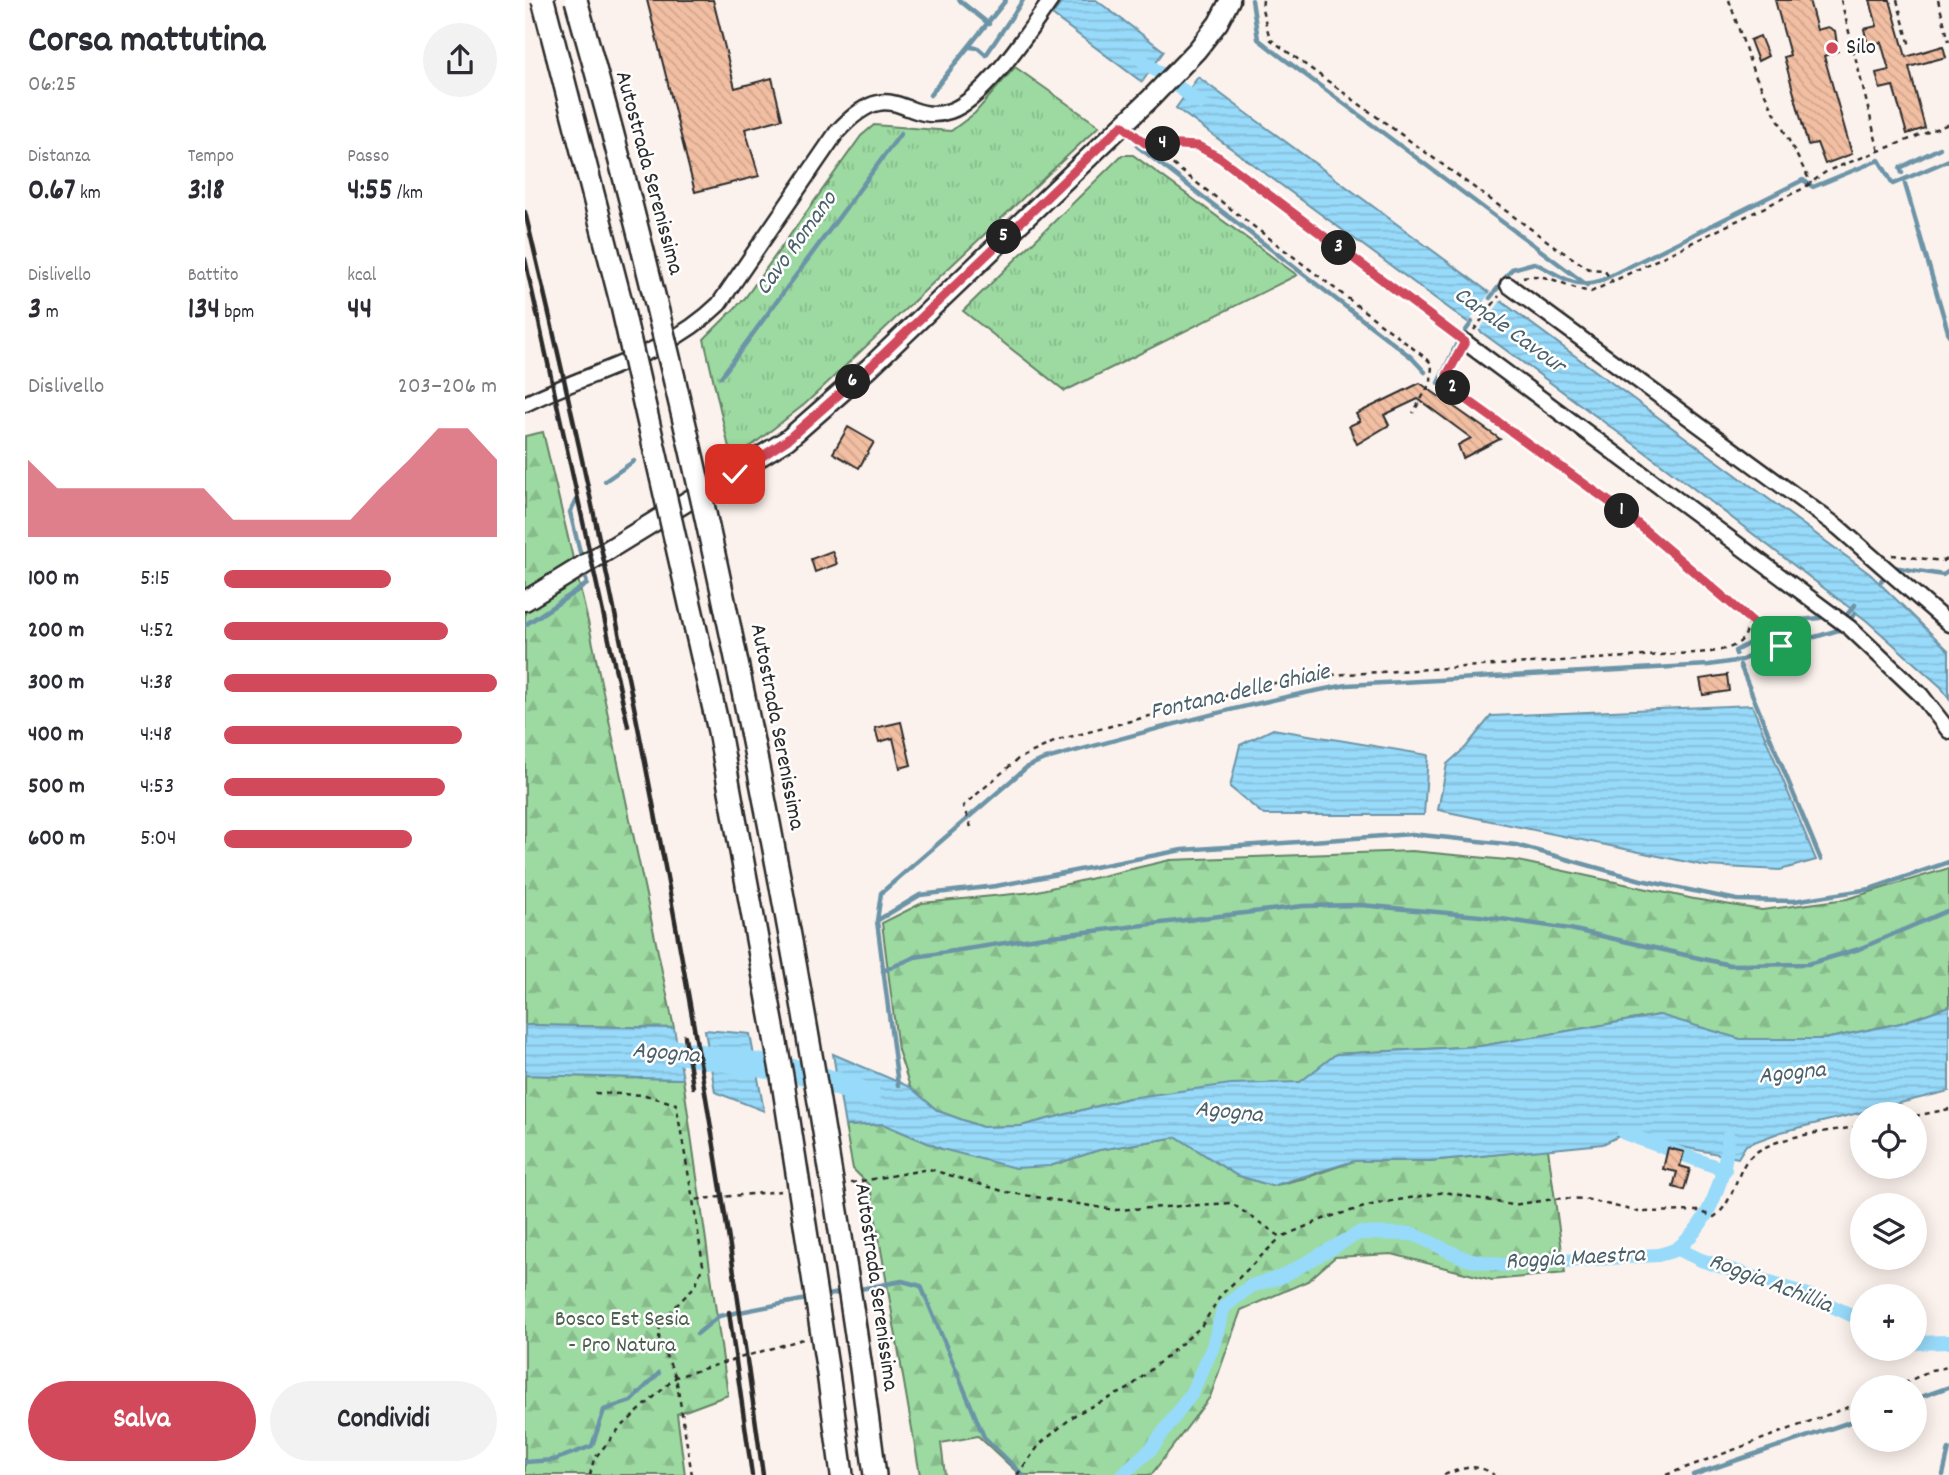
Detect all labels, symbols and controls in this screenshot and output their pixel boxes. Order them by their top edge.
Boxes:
text: Corsa mattutina [28,15,265,70]
button: share [423,23,497,97]
place label: Silo [1846,32,1876,65]
marker: Silo [1824,40,1840,56]
street label: Autostrada Serenissima [605,68,691,280]
text: 06:25 [28,69,76,102]
pin: 4 [1145,127,1181,162]
text: 4 [1159,130,1166,157]
text: Distanza [28,144,90,171]
text: Tempo [188,144,234,171]
text: Passo [347,144,389,171]
text: 0.67 [28,171,76,214]
text: 3:18 [188,171,225,214]
text: 4:55 [347,171,393,214]
text: km [76,181,101,208]
text: /km [393,181,423,208]
water label: Cavo Romano [748,184,847,303]
pin: 5 [987,219,1021,254]
text: 5 [999,223,1008,250]
pin: 3 [1321,230,1357,266]
text: 3 [1334,234,1343,261]
text: Dislivello [28,263,91,290]
text: Battito [188,263,239,290]
text: kcal [347,263,376,290]
water label: Canale Cavour [1446,279,1574,385]
text: 3 [28,290,41,333]
text: 134 [188,290,220,333]
text: 44 [347,290,372,333]
text: m [41,300,59,327]
text: bpm [220,300,254,327]
pin: 6 [835,364,871,400]
text: 6 [848,368,857,395]
pin: 2 [1436,370,1471,406]
text: Dislivello [28,371,104,404]
text: 203–206 m [398,371,497,404]
text: 2 [1448,374,1457,401]
pin [705,444,765,504]
icon: check [716,455,754,493]
pin: 1 [1605,494,1639,528]
text: 1 [1619,497,1624,524]
text: 100 m [28,563,79,596]
text: 5:15 [140,563,170,596]
text: 200 m [28,615,84,648]
text: 4:52 [140,615,174,648]
pin [1751,616,1811,676]
street label: Autostrada Serenissima [740,621,812,834]
icon: arrive [1762,627,1800,665]
water label: Fontana delle Ghiaie [1147,655,1335,730]
text: 300 m [28,667,84,700]
text: 4:38 [140,667,173,700]
text: 400 m [28,719,84,752]
text: 4:48 [140,719,172,752]
text: 500 m [28,771,85,804]
text: 4:53 [140,771,174,804]
text: 600 m [28,823,85,856]
text: 5:04 [140,823,177,856]
water label: Agogna [631,1034,703,1074]
water label: Agogna [1757,1053,1829,1094]
water label: Agogna [1194,1093,1266,1134]
map controls [1850,1102,1927,1452]
button: locate [1850,1102,1927,1179]
street label: Autostrada Serenissima [844,1181,906,1394]
button: layers [1850,1193,1927,1270]
water label: Roggia Maestra [1504,1238,1647,1280]
water label: Roggia Achillia [1703,1245,1838,1324]
button: + [1850,1284,1927,1361]
park label: Bosco Est Sesia - Pro Natura [555,1304,690,1363]
button: − [1850,1375,1927,1452]
button: Salva [28,1381,256,1461]
button: Condividi [270,1381,497,1461]

